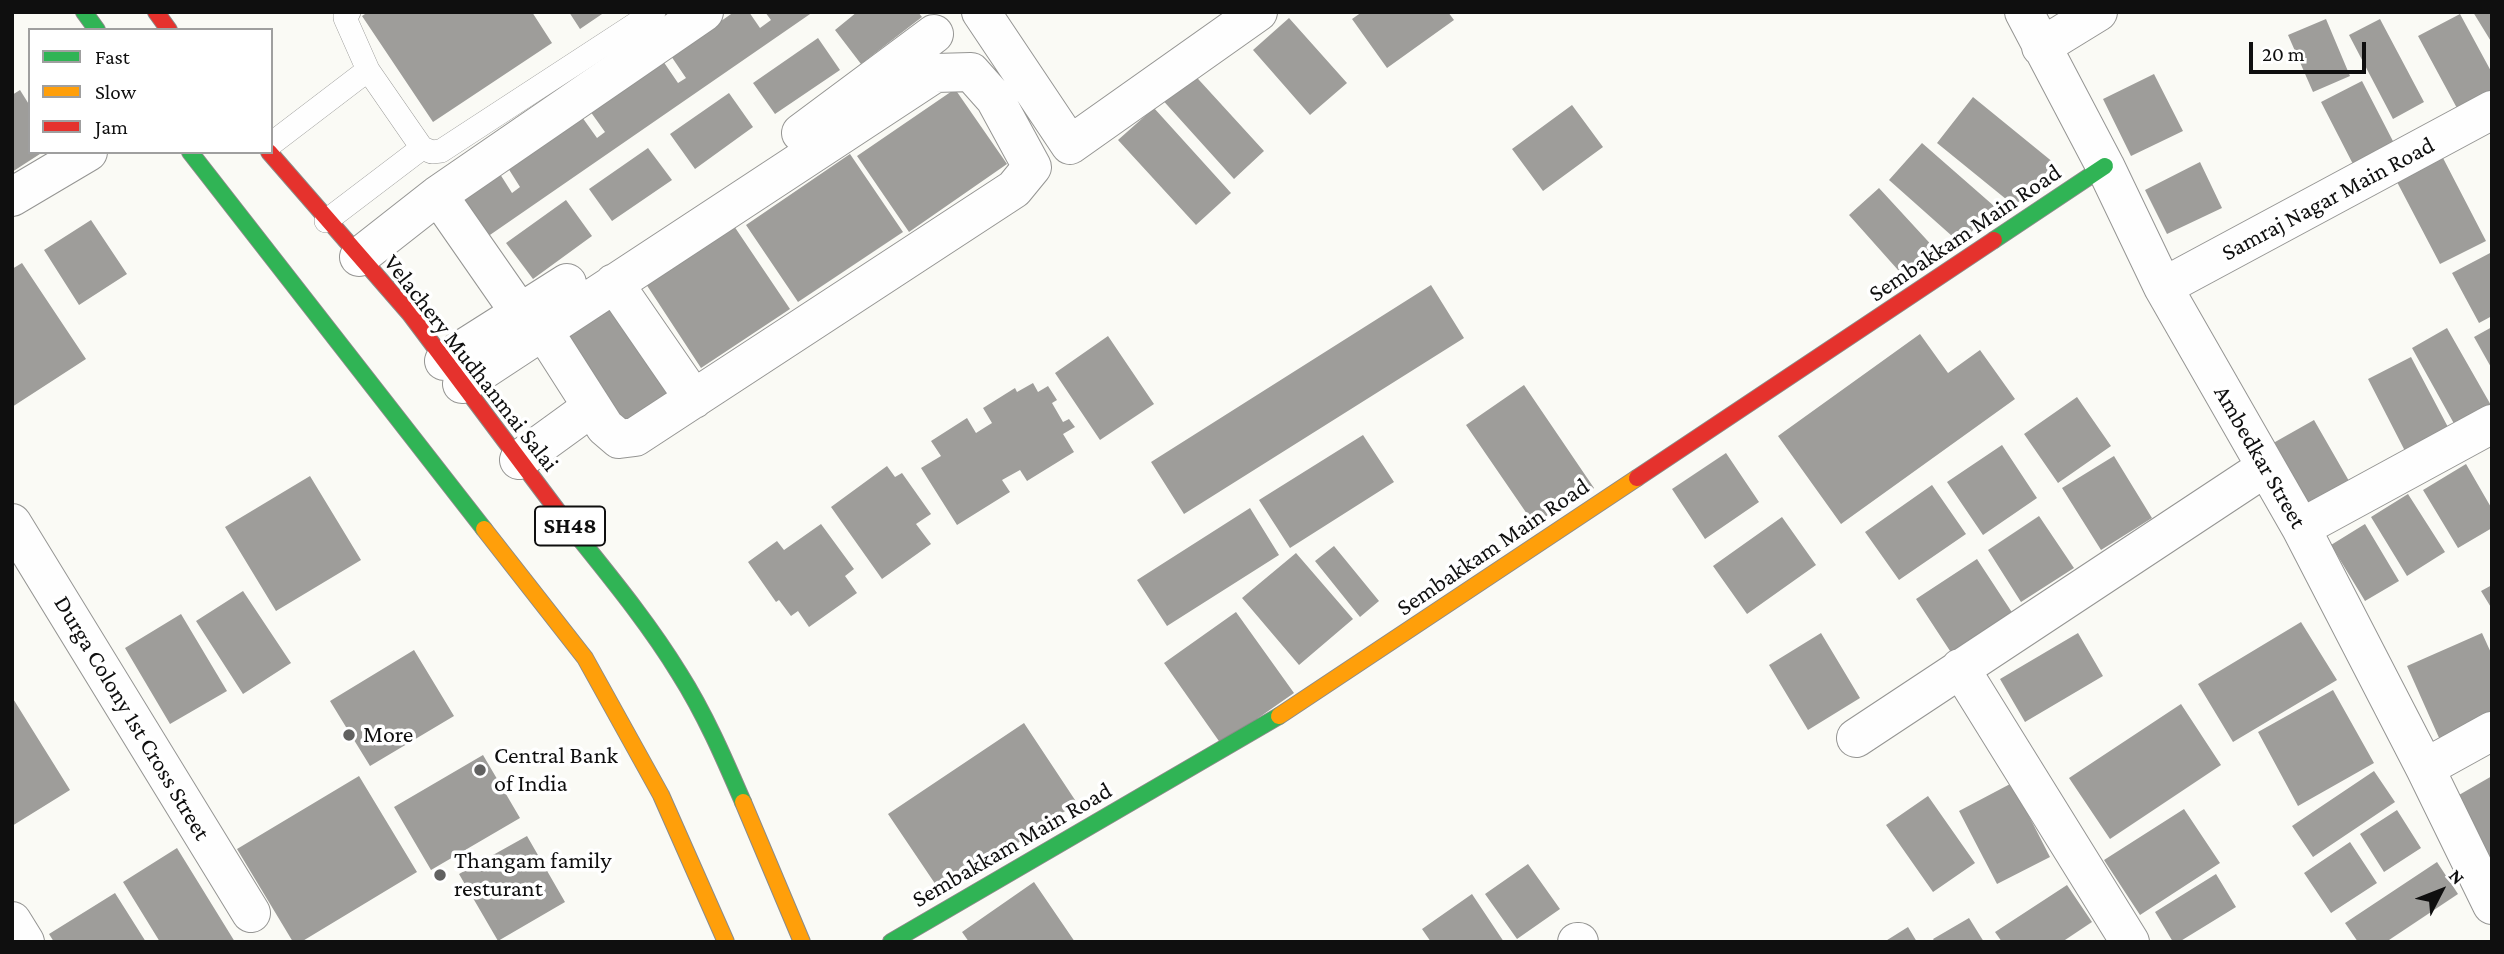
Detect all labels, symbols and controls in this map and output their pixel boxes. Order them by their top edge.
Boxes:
legend [28,28,273,154]
scale bar [2252,28,2369,72]
text: 20 m [2262,42,2305,66]
text: Fast [95,45,130,69]
text: Slow [95,80,136,104]
text: Jam [95,115,128,139]
street label: Samraj Nagar Main Road [2217,131,2439,267]
street label: Sembakkam Main Road [1863,158,2067,308]
street label: Velachery Mudhanmai Salai [377,249,565,477]
street label: Ambedkar Street [2207,380,2313,534]
street label: Sembakkam Main Road [1391,472,1595,622]
road number: SH48 [535,506,605,546]
street label: Durga Colony 1st Cross Street [48,591,216,845]
place label: More [363,721,413,749]
marker: More [341,727,357,743]
place label: Central Bank of India [494,742,618,798]
marker: Central Bank of India [472,762,488,778]
street label: Sembakkam Main Road [907,776,1117,914]
place label: Thangam family resturant [454,847,611,903]
north arrow [2406,856,2476,926]
text: N [2445,865,2469,888]
marker: Thangam family resturant [432,867,448,883]

